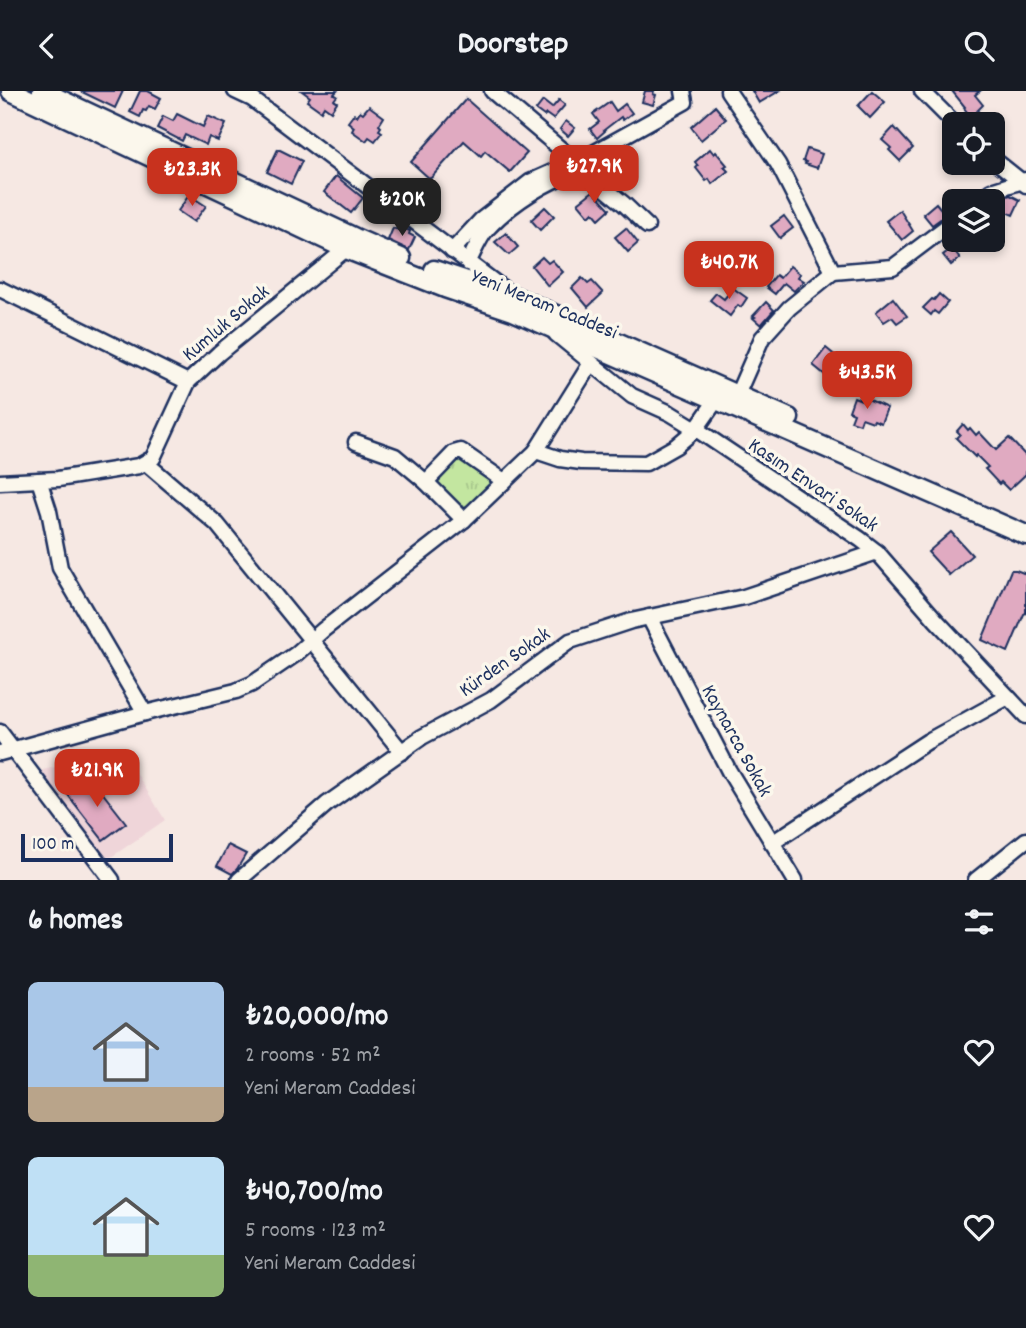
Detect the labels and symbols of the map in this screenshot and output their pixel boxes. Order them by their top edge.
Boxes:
pin: ₺27.9K [537,145,651,205]
pin: ₺23.3K [135,149,249,208]
pin: ₺20K [361,179,443,238]
pin: ₺40.7K [672,241,786,301]
street label: Yeni Meram Caddesi [466,263,622,349]
street label: Kumluk Sokak [177,279,277,370]
pin: ₺43.5K [810,351,924,411]
street label: Kasım Envari Sokak [741,432,883,541]
street label: Kürden Sokak [454,621,558,706]
street label: Kaynarca Sokak [692,680,779,803]
pin: ₺21.9K [40,749,154,809]
scale bar [21,831,173,863]

